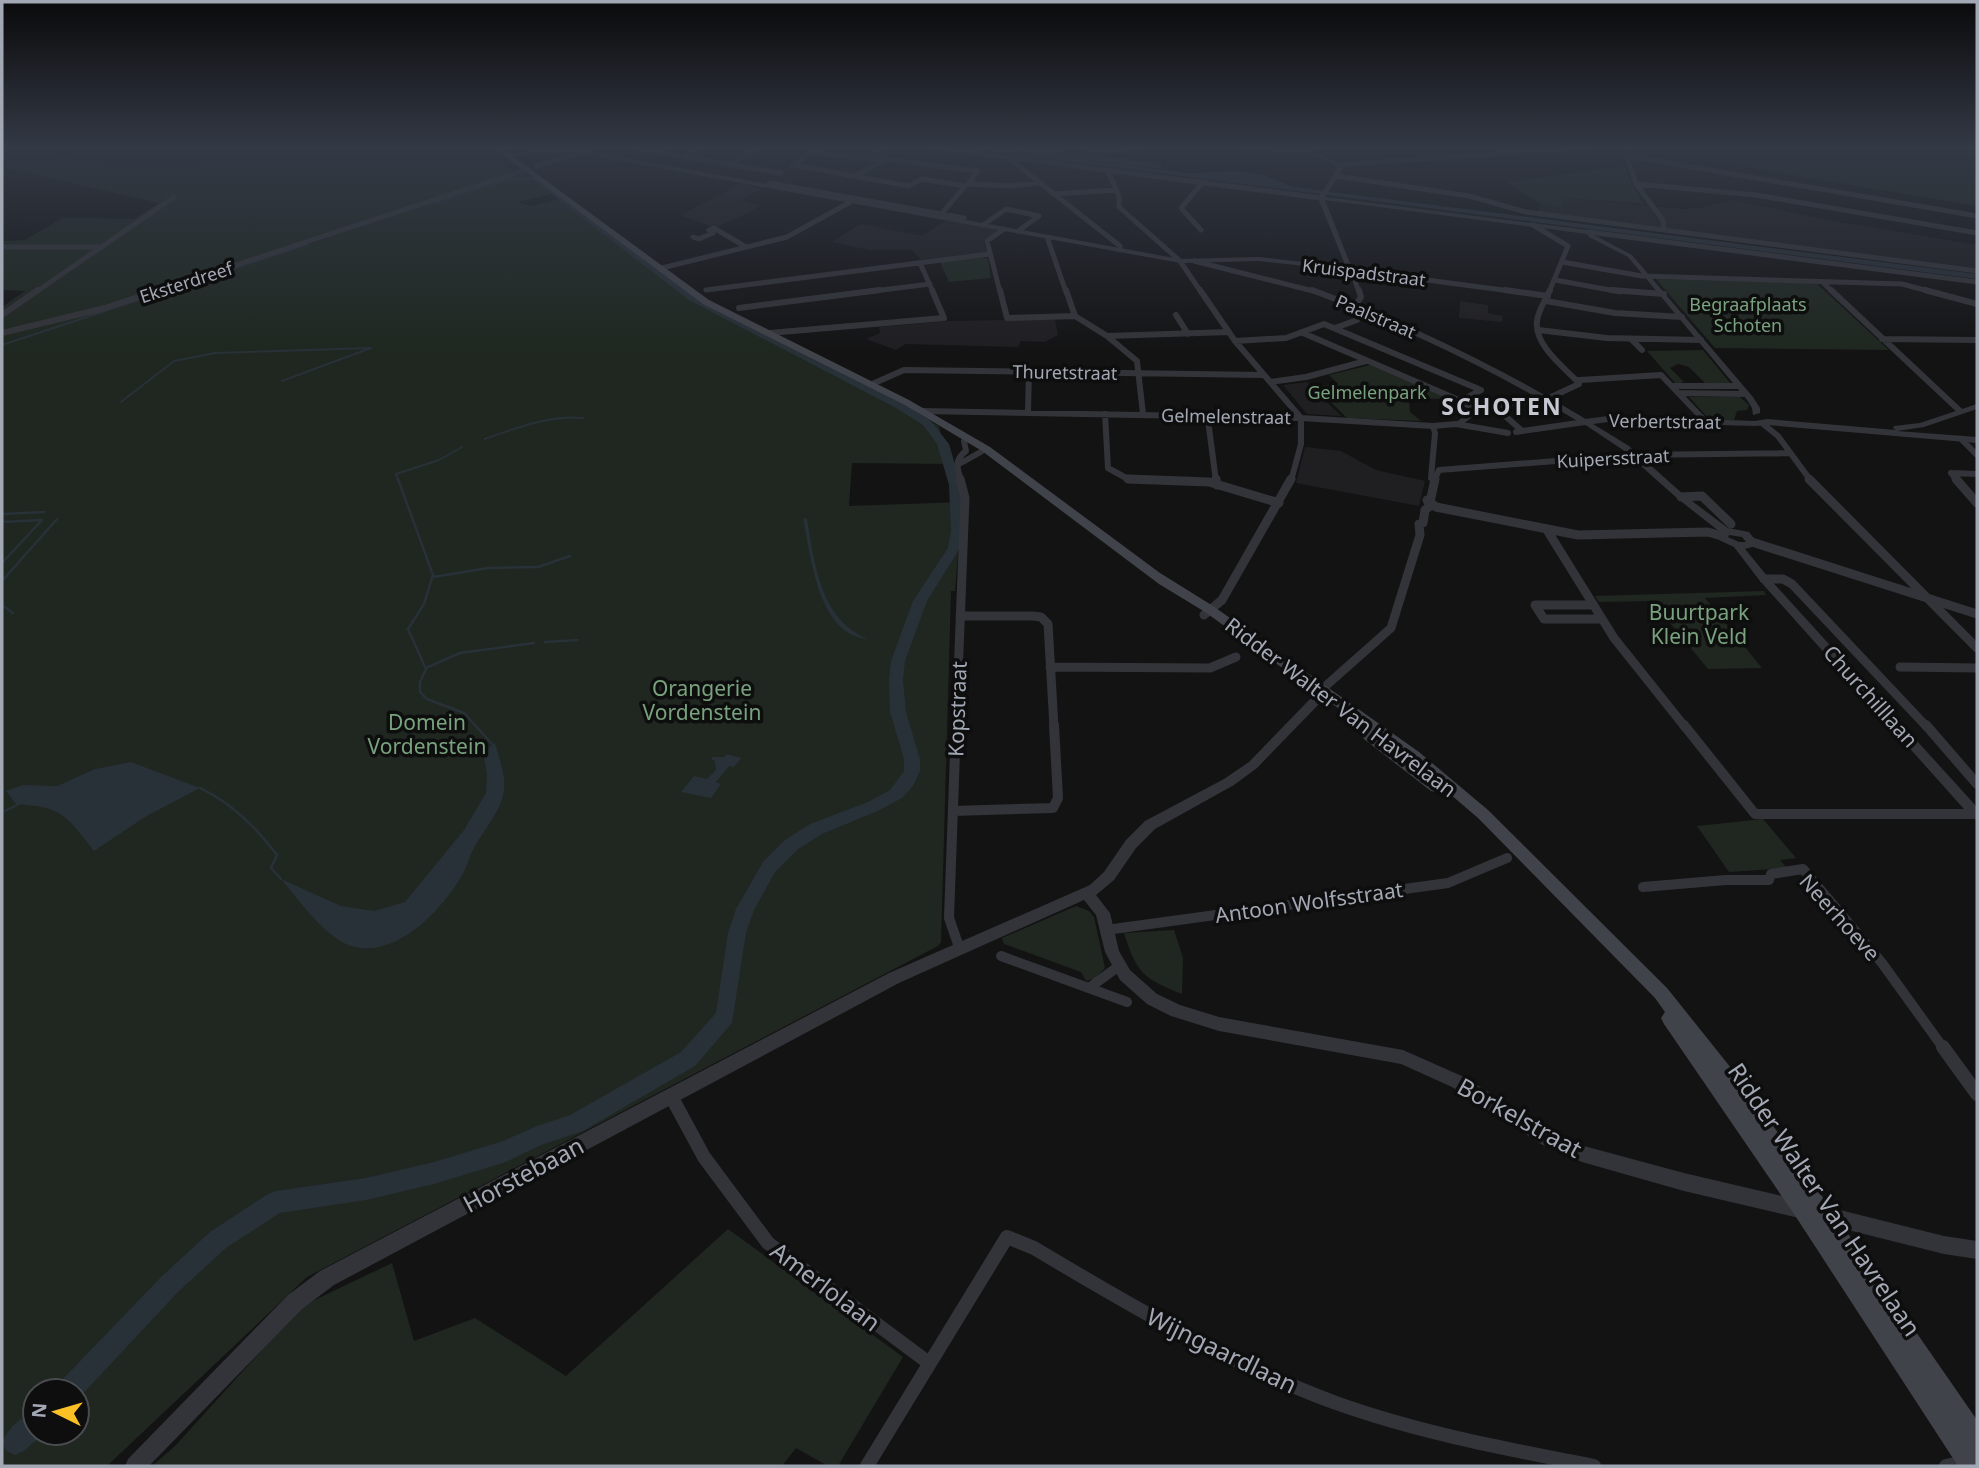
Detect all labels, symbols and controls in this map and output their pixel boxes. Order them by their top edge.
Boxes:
street label: Kruispadstraat [1301,253,1428,292]
street label: Eksterdreef [136,255,236,308]
street label: Paalstraat [1332,288,1420,344]
park label: Begraafplaats Schoten [1689,292,1807,337]
street label: Thuretstraat [1012,359,1118,385]
park label: Gelmelenpark [1307,380,1427,404]
district label: SCHOTEN [1441,390,1563,422]
street label: Gelmelenstraat [1161,403,1292,429]
street label: Verbertstraat [1609,408,1722,434]
street label: Kuipersstraat [1556,443,1671,473]
park label: Buurtpark Klein Veld [1649,598,1750,650]
street label: Ridder Walter Van Havrelaan [1220,611,1462,803]
street label: Churchilllaan [1818,639,1924,753]
street label: Kopstraat [941,660,973,757]
park label: Orangerie Vordenstein [643,674,761,726]
park label: Domein Vordenstein [368,708,486,760]
street label: Neerhoeve [1793,868,1887,966]
street label: Antoon Wolfsstraat [1213,875,1405,929]
street label: Ridder Walter Van Havrelaan [1721,1056,1929,1342]
street label: Borkelstraat [1452,1069,1589,1165]
street label: Horstebaan [457,1128,589,1220]
street label: Amerlolaan [764,1234,888,1338]
street label: Wijngaardlaan [1141,1299,1303,1401]
north arrow [21,1377,91,1447]
text: N [25,1402,53,1419]

